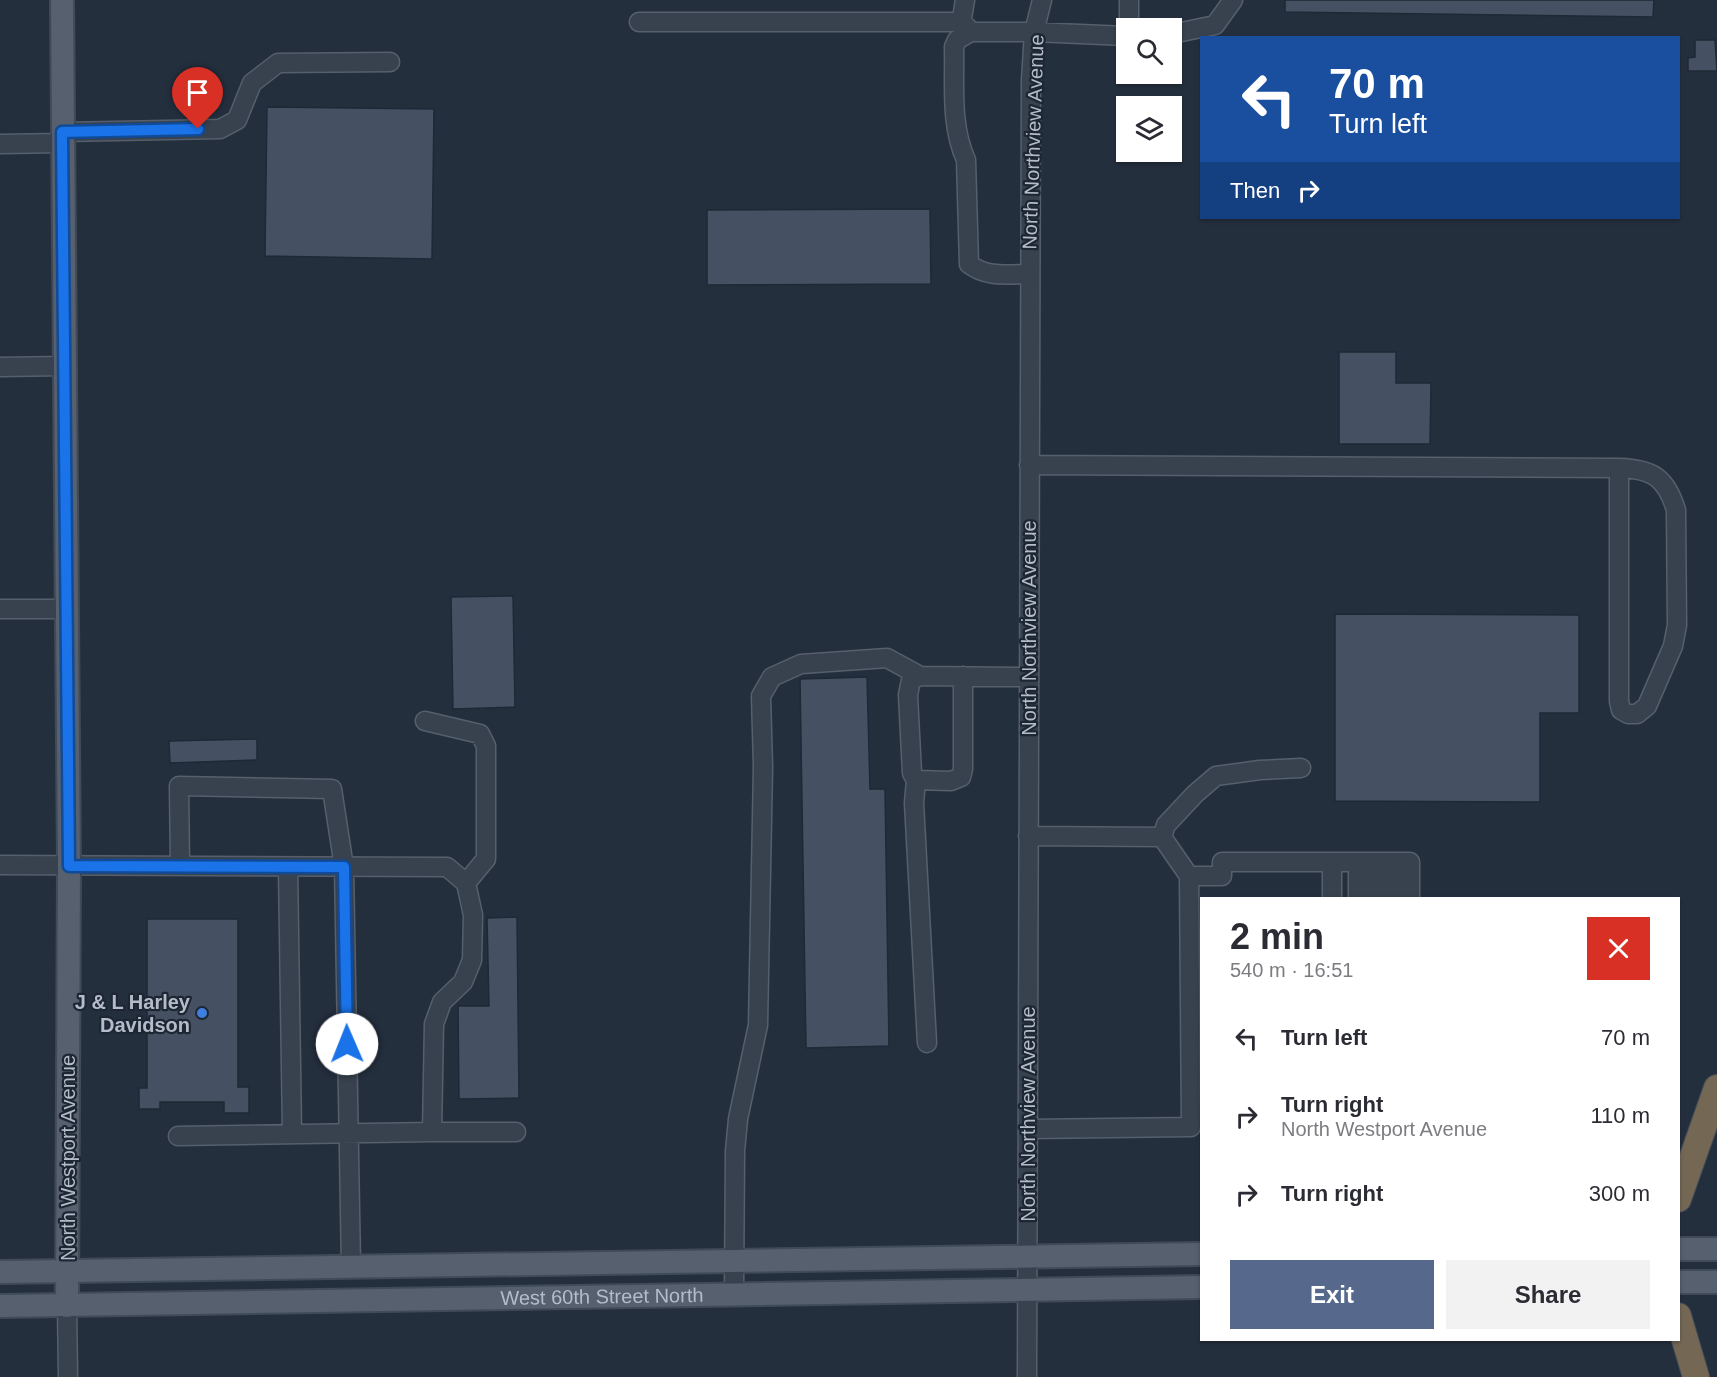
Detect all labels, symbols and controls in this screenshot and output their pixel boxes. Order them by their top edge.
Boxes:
map controls [1116,18,1182,162]
button: search [1116,18,1182,84]
street label: North Northview Avenue [1018,34,1048,250]
icon: left [1230,60,1308,138]
text: 70 m [1329,60,1425,107]
pin [172,67,223,129]
icon: arrive [181,76,214,109]
button: layers [1116,96,1182,162]
text: Turn left [1329,109,1427,139]
icon: right [1292,174,1325,207]
text: Then [1230,178,1280,203]
street label: North Northview Avenue [1018,520,1040,736]
text: 2 min [1230,916,1324,957]
button: close [1587,917,1650,980]
text: 540 m · 16:51 [1230,959,1353,981]
place label: J & L Harley Davidson [75,991,191,1036]
marker: J & L Harley Davidson [195,1006,209,1020]
street label: North Northview Avenue [1017,1006,1039,1222]
position arrow [315,1012,379,1076]
icon: left [1230,1022,1263,1055]
text: Turn left [1281,1025,1367,1050]
text: 70 m [1601,1025,1650,1050]
street label: North Westport Avenue [57,1055,79,1261]
text: Turn right [1281,1092,1383,1117]
icon: right [1230,1100,1263,1133]
text: 110 m [1590,1103,1650,1128]
text: North Westport Avenue [1281,1118,1487,1140]
icon: right [1230,1178,1263,1211]
text: Turn right [1281,1181,1383,1206]
text: 300 m [1589,1181,1650,1206]
button: Exit [1230,1260,1434,1329]
button: Share [1446,1260,1650,1329]
street label: West 60th Street North [500,1284,704,1309]

